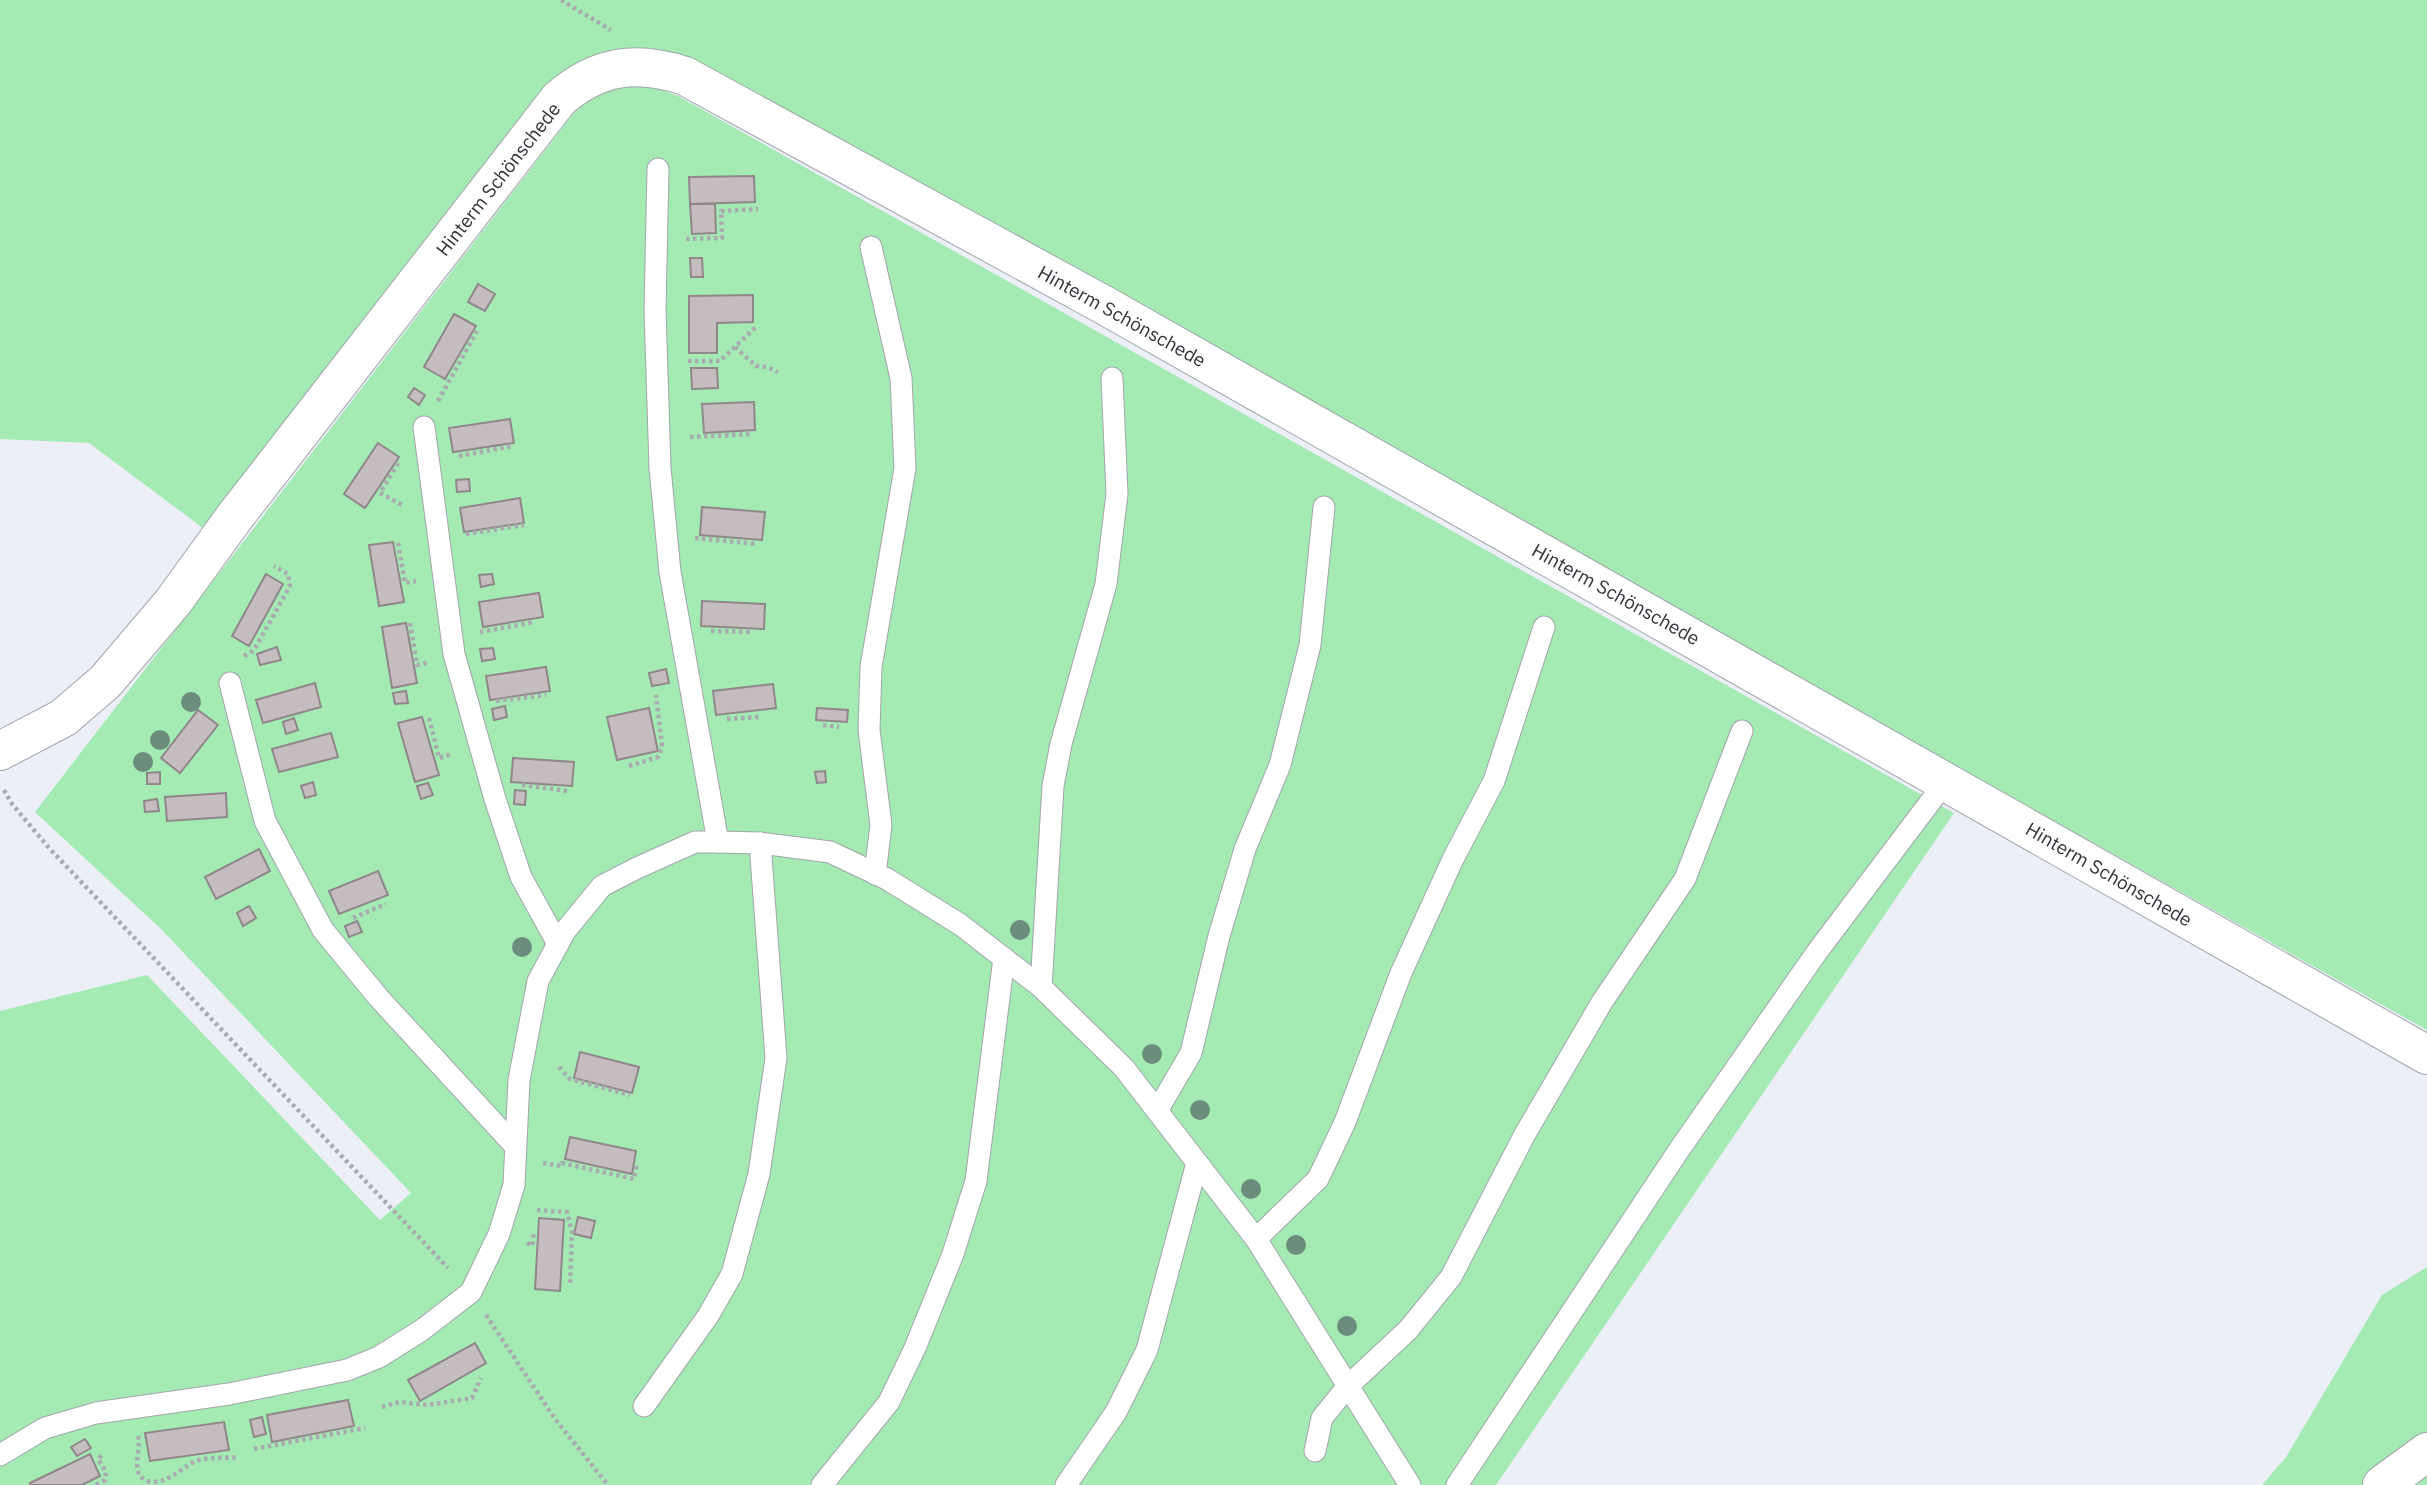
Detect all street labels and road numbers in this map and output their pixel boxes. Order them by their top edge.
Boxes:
street label: Hinterm Schönschede [431,97,565,261]
street label: Hinterm Schönschede [1034,260,1210,372]
street label: Hinterm Schönschede [1528,538,1704,650]
street label: Hinterm Schönschede [2021,817,2197,931]

